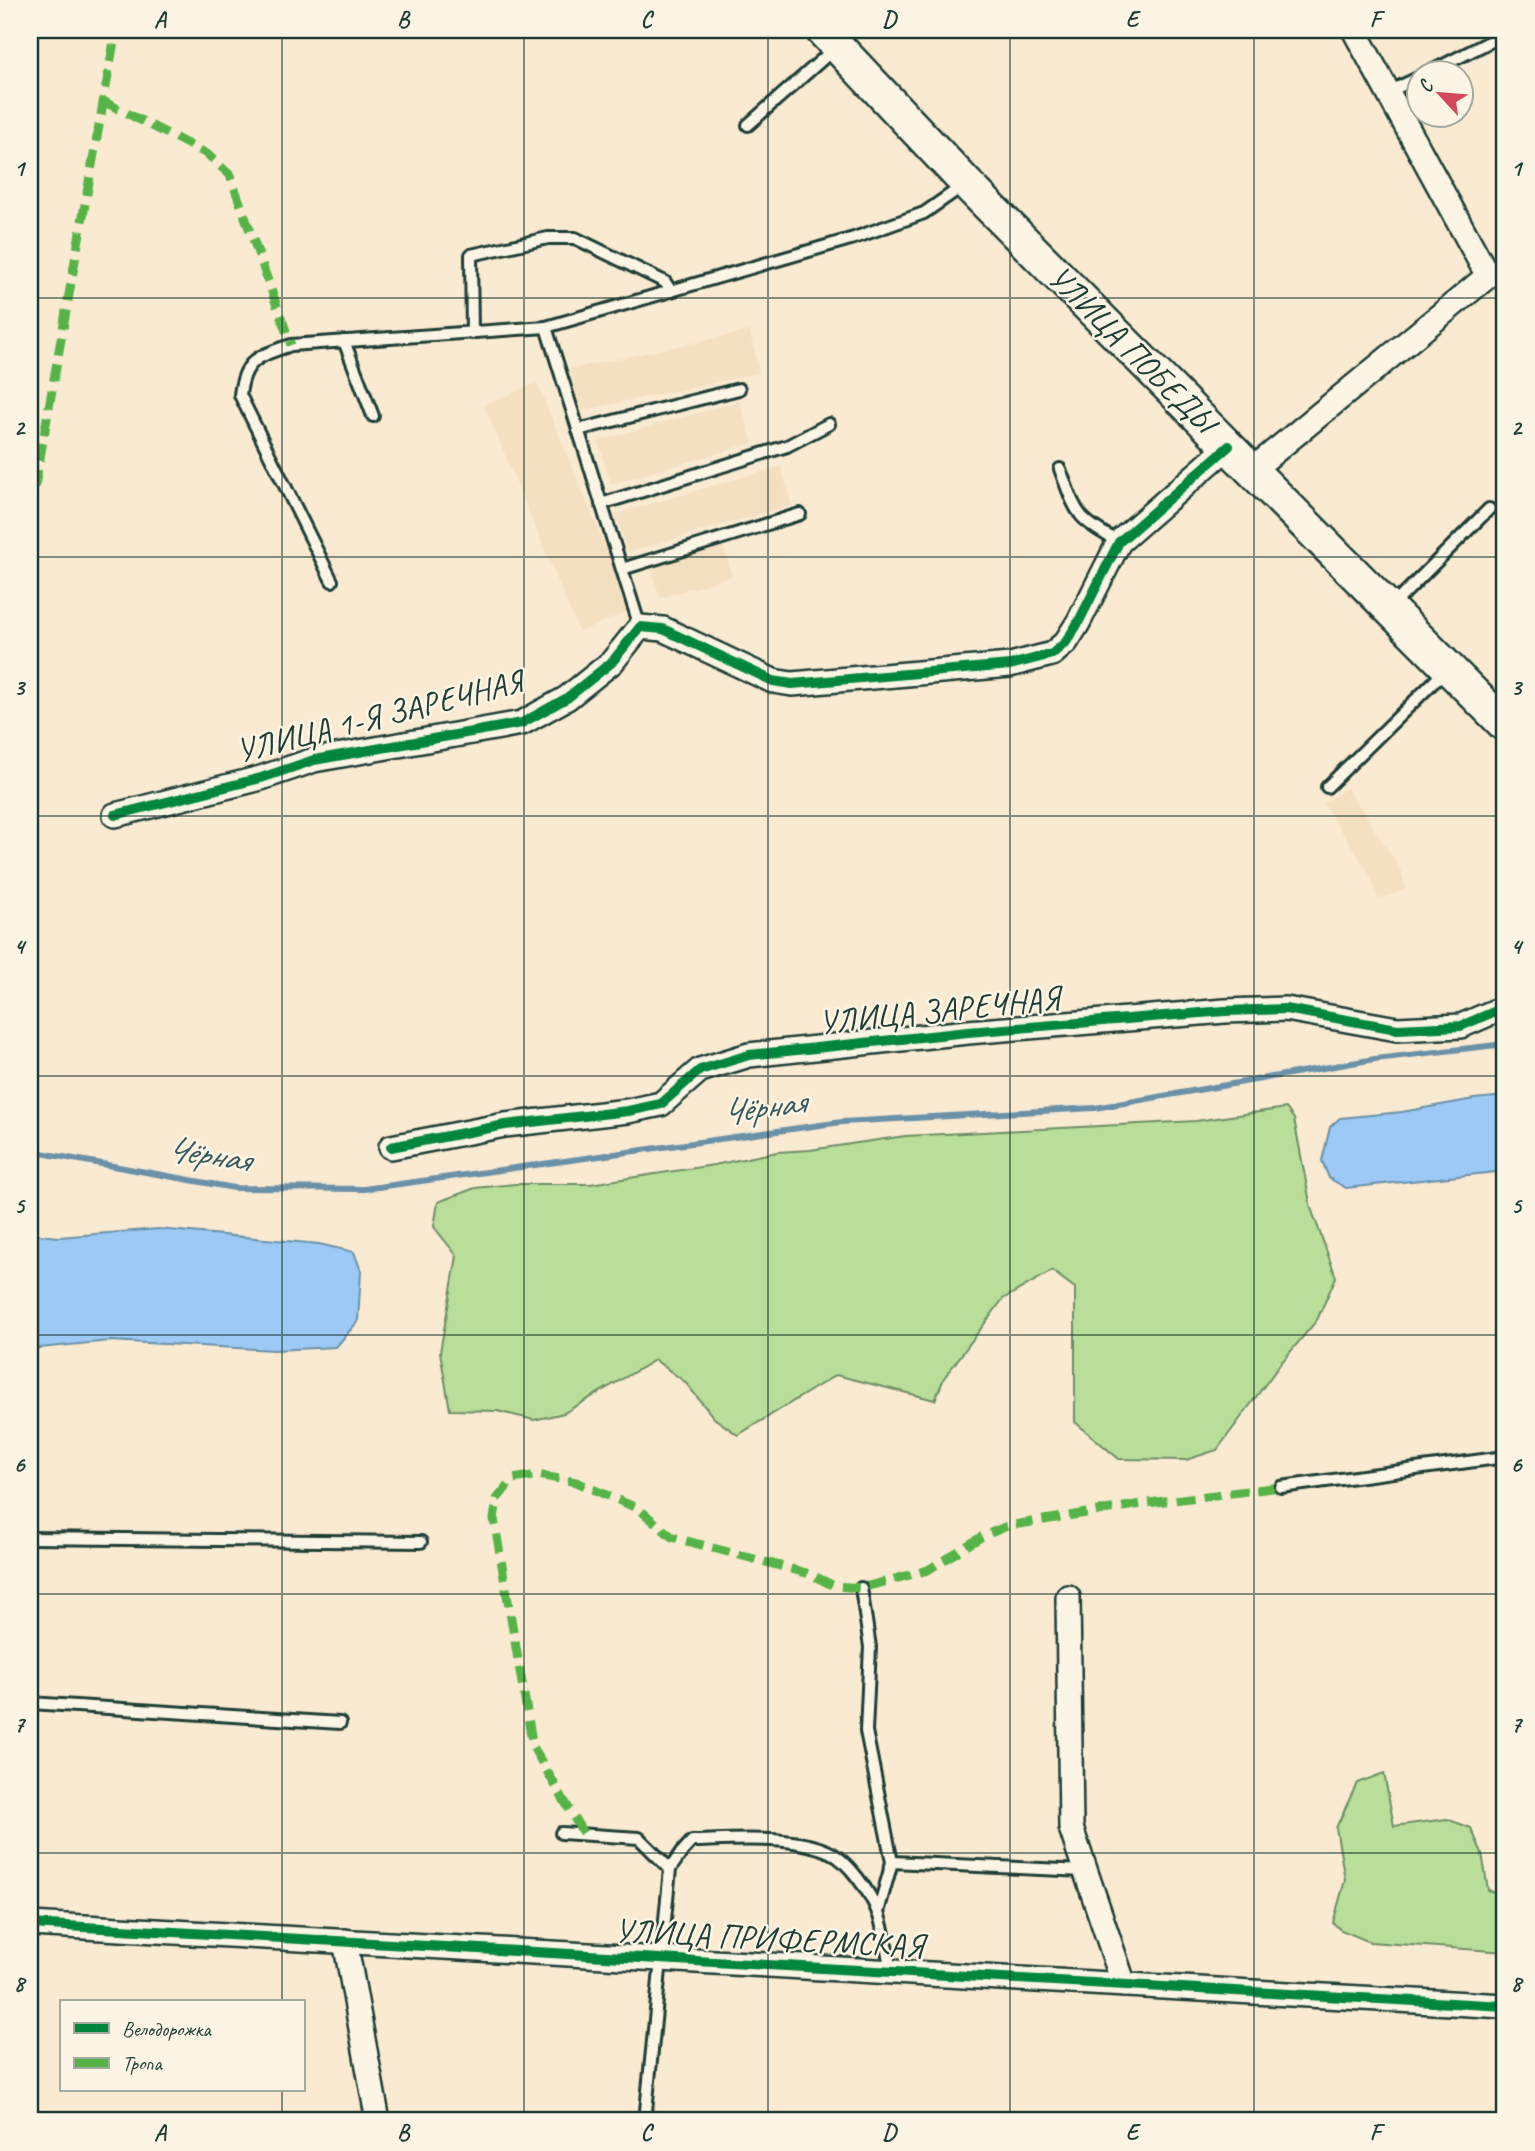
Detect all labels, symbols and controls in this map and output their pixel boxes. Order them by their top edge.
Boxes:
text: A [154,5,168,34]
text: B [397,5,411,34]
text: C [641,5,655,34]
text: D [882,5,898,34]
text: E [1126,5,1142,34]
text: F [1370,5,1386,34]
north arrow [1406,60,1476,130]
text: С [1413,75,1440,96]
text: 1 [14,154,27,183]
text: 1 [1511,154,1524,183]
street label: УЛИЦА ПОБЕДЫ [1039,256,1228,445]
text: 2 [14,413,27,442]
text: 2 [1511,413,1524,442]
street label: УЛИЦА 1-Я ЗАРЕЧНАЯ [232,659,531,772]
text: 3 [14,673,27,702]
text: 3 [1511,673,1524,702]
text: 4 [14,932,27,961]
text: 4 [1511,932,1524,961]
street label: УЛИЦА ЗАРЕЧНАЯ [817,976,1066,1044]
water label: Чёрная [719,1078,813,1135]
water label: Чёрная [164,1126,258,1183]
text: 5 [14,1191,26,1220]
text: 5 [1511,1191,1523,1220]
text: 6 [14,1450,27,1479]
text: 6 [1511,1450,1524,1479]
text: 7 [14,1710,27,1739]
text: 7 [1511,1710,1524,1739]
street label: УЛИЦА ПРИФЕРМСКАЯ [614,1909,929,1967]
text: 8 [14,1969,27,1998]
text: 8 [1511,1969,1524,1998]
legend [60,2000,304,2092]
text: Велодорожка [122,2016,212,2042]
text: Тропа [122,2050,163,2076]
text: A [154,2118,168,2147]
text: B [397,2118,411,2147]
text: C [641,2118,655,2147]
text: D [882,2118,898,2147]
text: E [1126,2118,1142,2147]
text: F [1370,2118,1386,2147]

